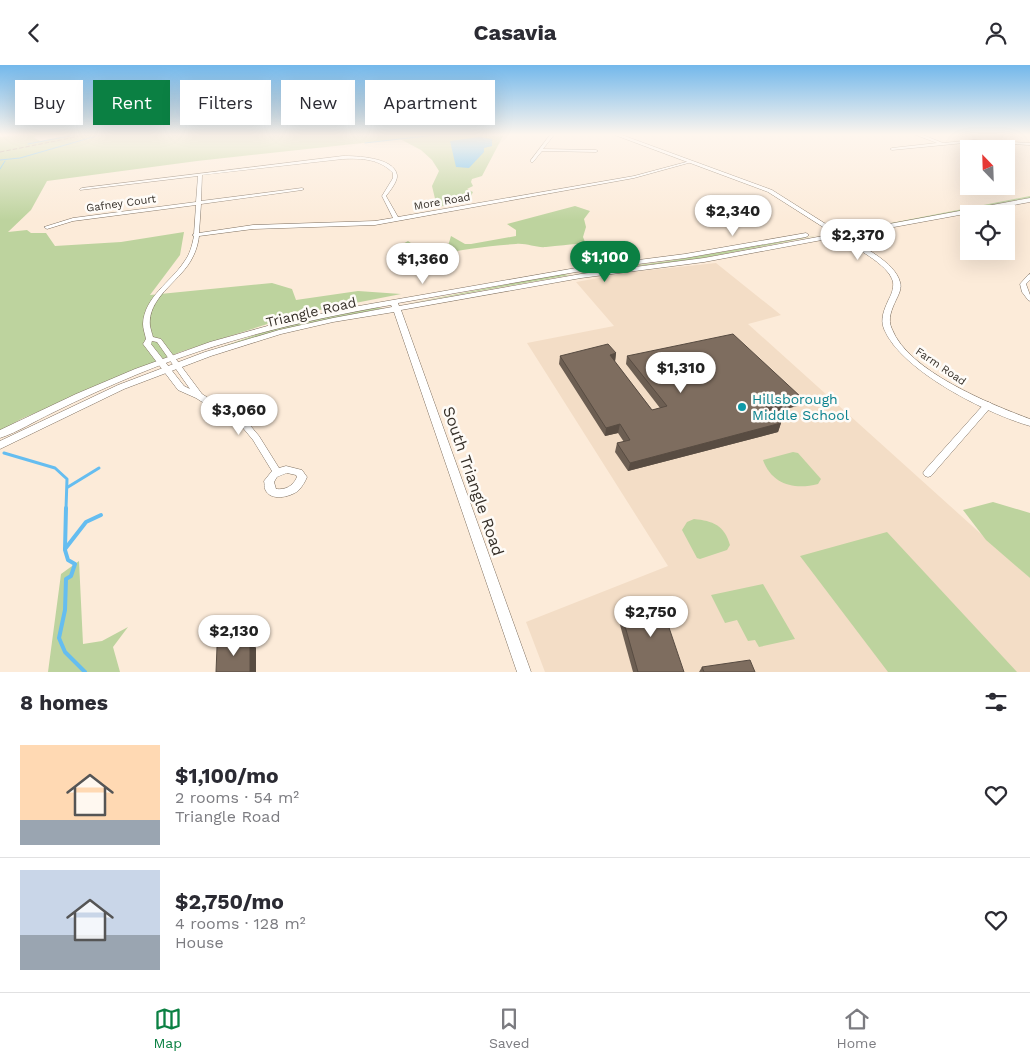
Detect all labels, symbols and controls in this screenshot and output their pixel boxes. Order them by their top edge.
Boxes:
icon: back [20,19,48,47]
icon: person [982,19,1010,47]
text: Casavia [473,20,557,45]
chip: Buy [15,80,83,125]
chip: Rent [93,80,170,125]
chip: Filters [180,80,271,125]
chip: New [281,80,355,125]
chip: Apartment [365,80,495,125]
north arrow [960,140,1015,195]
map controls [960,140,1015,260]
street label: More Road [413,190,471,213]
street label: Gafney Court [85,192,157,215]
pin: $2,340 [692,195,774,237]
text: $2,340 [706,201,760,220]
button: locate [960,205,1015,260]
pin: $2,370 [817,219,899,261]
text: $2,370 [831,225,885,244]
pin: $1,100 [564,241,646,283]
pin: $1,360 [382,243,464,285]
text: $1,100 [581,247,629,266]
text: $1,360 [397,249,449,268]
street label: Triangle Road [264,294,358,330]
street label: Farm Road [913,345,968,388]
pin: $1,310 [640,351,722,394]
text: $1,310 [657,358,705,377]
place label: Hillsborough Middle School [752,391,850,423]
pin: $3,060 [198,393,280,436]
text: $3,060 [212,400,266,419]
marker: Hillsborough Middle School [736,401,748,413]
street label: South Triangle Road [439,404,508,558]
pin: $2,750 [610,595,692,638]
text: $2,750 [625,602,677,621]
pin: $2,130 [193,615,275,657]
text: $2,130 [209,621,259,640]
icon: filters [982,688,1010,716]
text: 8 homes [20,690,108,715]
text: $1,100/mo [175,763,279,788]
icon: home [60,765,120,825]
icon: heart [982,781,1010,809]
text: 2 rooms · 54 m² [175,788,299,807]
text: Triangle Road [175,807,280,826]
text: $2,750/mo [175,889,284,914]
icon: home [60,890,120,950]
icon: heart [982,906,1010,934]
text: 4 rooms · 128 m² [175,914,306,933]
text: House [175,933,224,952]
tab: Map [153,1005,182,1051]
tab: Saved [489,1005,530,1051]
tab: Home [837,1005,877,1051]

